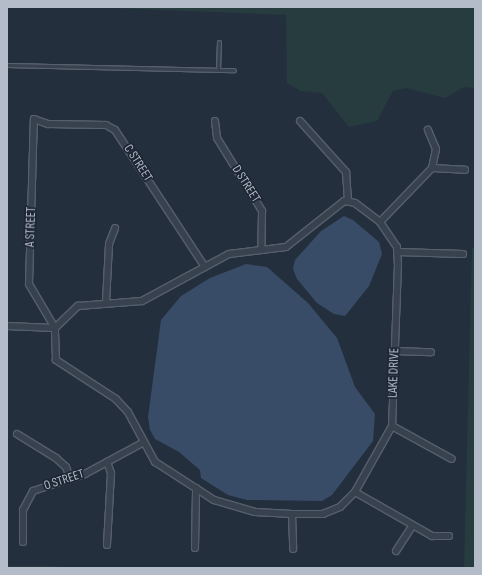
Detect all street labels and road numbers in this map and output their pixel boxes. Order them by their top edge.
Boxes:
street label: C STREET [120,142,156,184]
street label: D STREET [228,162,264,206]
street label: A STREET [23,207,39,247]
street label: LAKE DRIVE [385,348,403,398]
street label: O STREET [42,466,86,494]

